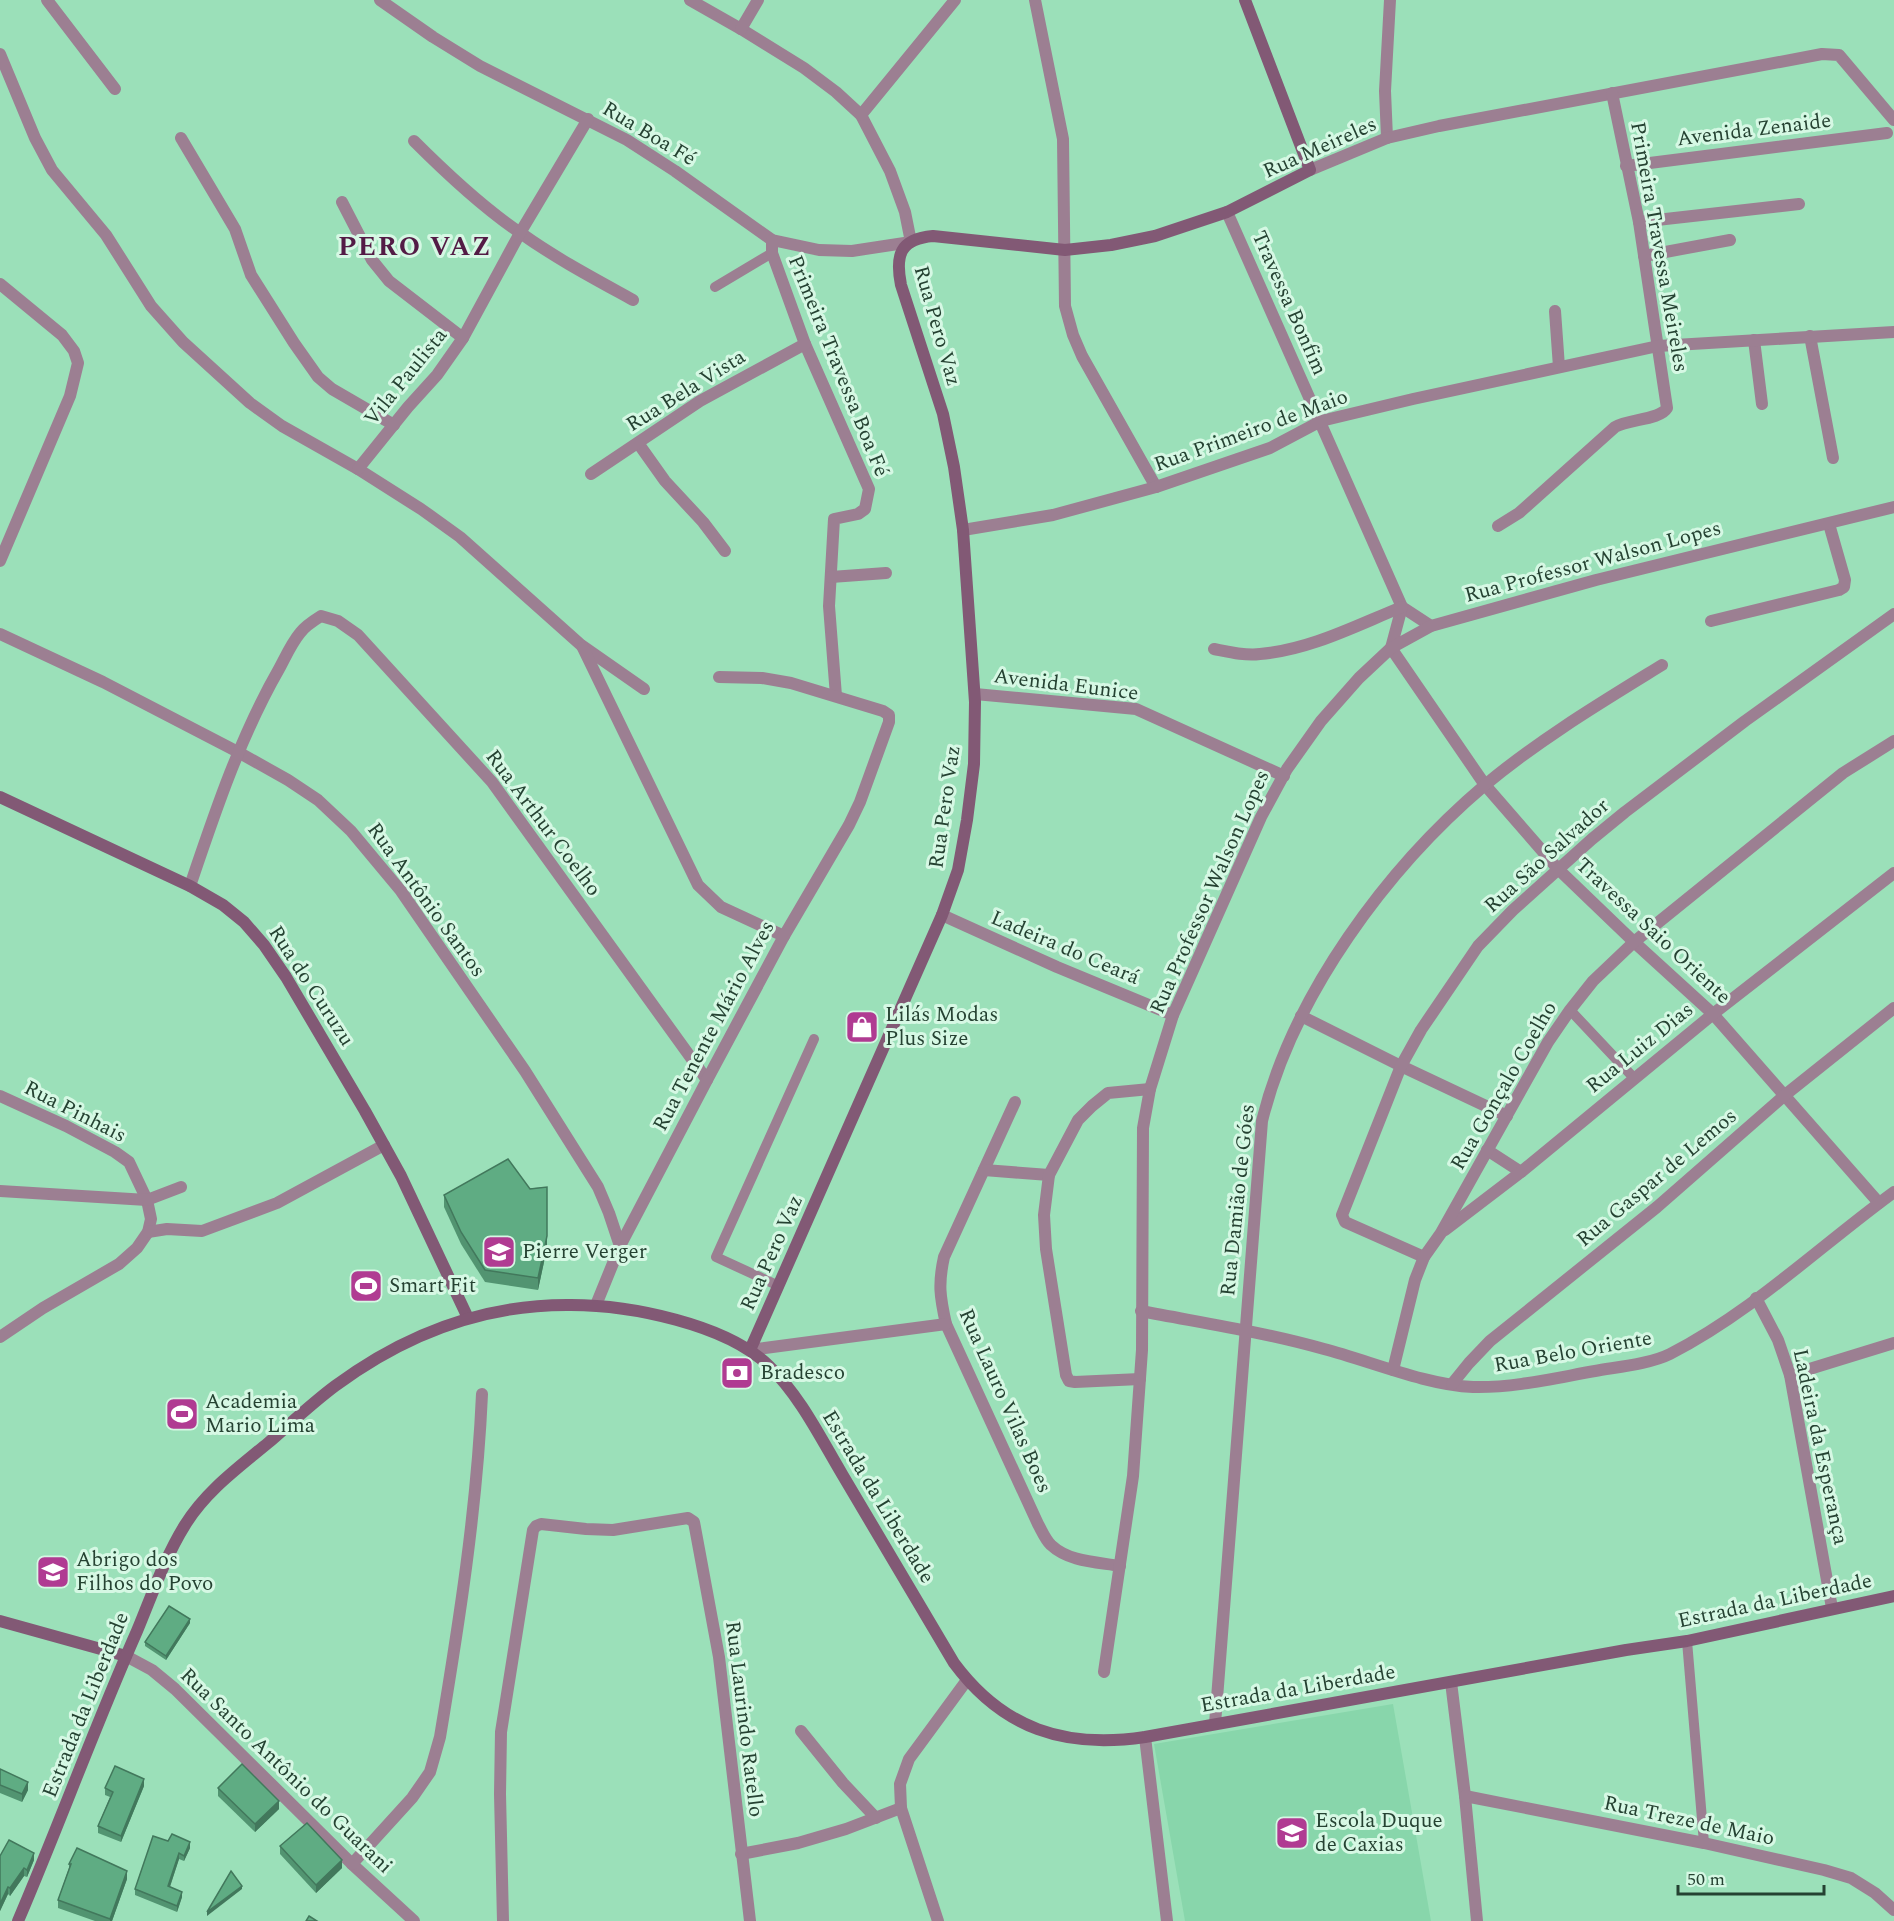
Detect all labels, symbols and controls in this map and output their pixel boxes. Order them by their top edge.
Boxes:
street label: Rua Boa Fé [596,93,702,175]
street label: Avenida Zenaide [1675,105,1833,155]
street label: Rua Meireles [1258,109,1382,187]
street label: Primeira Travessa Meireles [1621,119,1697,375]
district label: PERO VAZ [338,226,492,268]
street label: Travessa Bonfim [1243,226,1335,380]
street label: Primeira Travessa Boa Fé [779,250,897,482]
street label: Rua Pero Vaz [905,262,969,390]
street label: Vila Paulista [356,320,456,433]
street label: Rua Bela Vista [620,341,753,441]
street label: Rua Primeiro de Maio [1149,381,1353,481]
street label: Rua Professor Walson Lopes [1461,512,1725,612]
street label: Avenida Eunice [992,660,1140,710]
street label: Rua Arthur Coelho [477,743,609,903]
street label: Rua Pero Vaz [921,743,969,871]
street label: Rua Professor Walson Lopes [1142,765,1278,1019]
street label: Rua São Salvador [1477,791,1617,921]
street label: Rua Antônio Santos [359,816,493,984]
street label: Travessa Saio Oriente [1568,850,1738,1012]
street label: Ladeira do Ceará [986,902,1145,994]
street label: Rua Tenente Mário Alves [645,915,783,1137]
street label: Rua do Curuzu [260,919,362,1053]
street label: Rua Luiz Dias [1579,995,1701,1101]
street label: Rua Gonçalo Coelho [1443,996,1565,1176]
place label: Lilás Modas Plus Size [885,999,998,1055]
shop icon: Lilás Modas Plus Size [844,1009,880,1045]
street label: Rua Pinhais [18,1072,132,1152]
street label: Rua Gaspar de Lemos [1570,1101,1744,1255]
street label: Rua Damião de Góes [1212,1102,1264,1298]
street label: Rua Pero Vaz [732,1190,812,1316]
school or university icon: Pierre Verger [481,1234,517,1270]
place label: Pierre Verger [522,1236,647,1268]
sports icon: Smart Fit [348,1268,384,1304]
place label: Smart Fit [389,1270,476,1302]
street label: Rua Lauro Vilas Boes [950,1304,1060,1498]
street label: Rua Belo Oriente [1491,1322,1655,1382]
street label: Ladeira da Esperança [1784,1346,1857,1549]
bank icon: Bradesco [719,1355,755,1391]
place label: Bradesco [760,1357,845,1389]
place label: Academia Mario Lima [205,1386,316,1442]
sports icon: Academia Mario Lima [164,1396,200,1432]
street label: Estrada da Liberdade [813,1404,943,1590]
place label: Abrigo dos Filhos do Povo [76,1544,213,1600]
school or university icon: Abrigo dos Filhos do Povo [35,1554,71,1590]
street label: Estrada da Liberdade [1675,1565,1875,1637]
street label: Estrada da Liberdade [34,1607,138,1803]
street label: Rua Laurindo Ratello [716,1619,772,1819]
street label: Estrada da Liberdade [1198,1656,1398,1722]
street label: Rua Santo Antônio do Guarani [172,1660,400,1882]
street label: Rua Treze de Maio [1601,1787,1777,1855]
place label: Escola Duque de Caxias [1315,1805,1443,1861]
school or university icon: Escola Duque de Caxias [1274,1815,1310,1851]
scale bar [1678,1858,1824,1896]
text: 50 m [1687,1866,1725,1893]

